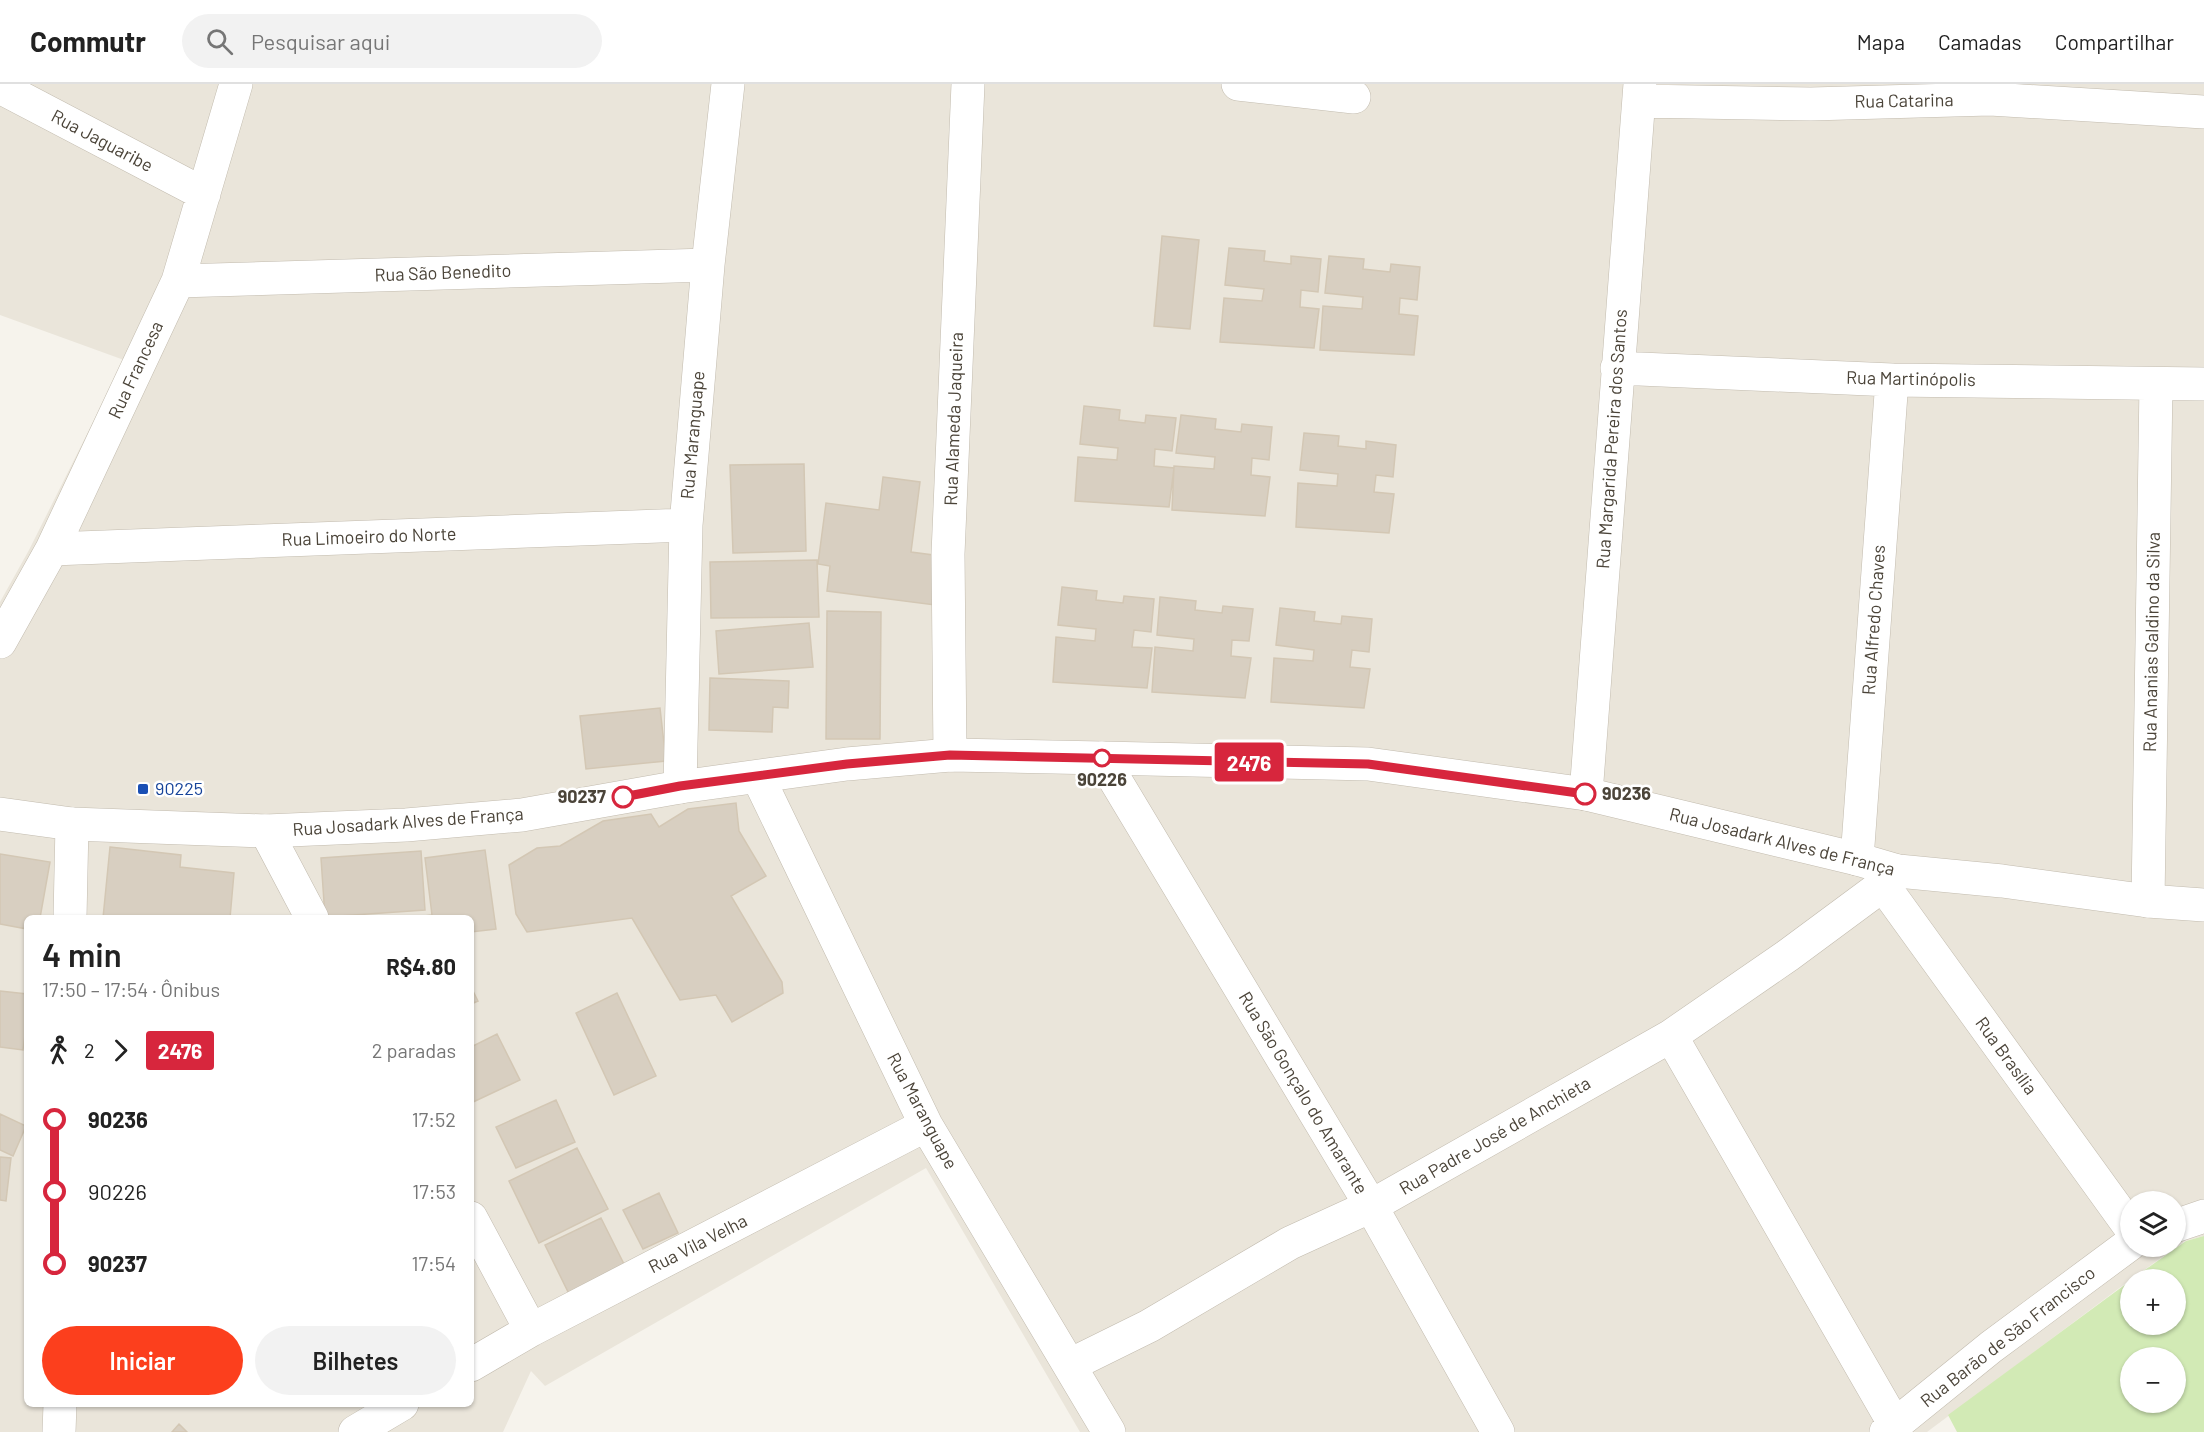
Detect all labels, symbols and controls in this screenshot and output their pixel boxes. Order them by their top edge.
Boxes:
search box [182,14,602,68]
text: Commutr [30,24,146,58]
icon: search [203,25,236,58]
text: Pesquisar aqui [251,28,390,54]
text: Mapa [1857,29,1905,54]
text: Camadas [1938,29,2022,54]
text: Compartilhar [2055,29,2174,54]
street label: Rua Catarina [1854,88,1954,112]
street label: Rua Jaguaribe [48,104,157,176]
street label: Rua São Benedito [374,259,512,285]
street label: Rua Margarida Pereira dos Santos [1591,308,1631,570]
street label: Rua Francesa [103,317,167,422]
street label: Rua Alameda Jaqueira [939,332,967,506]
street label: Rua Martinópolis [1846,366,1976,390]
street label: Rua Maranguape [675,370,709,500]
street label: Rua Limoeiro do Norte [281,522,457,550]
street label: Rua Ananias Galdino da Silva [2138,532,2164,752]
street label: Rua Alfredo Chaves [1857,544,1889,696]
line badge: 2476 [1207,742,1291,782]
marker: 90226 [1093,749,1111,767]
text: 2476 [1227,750,1271,775]
place label: 90226 [1077,768,1127,790]
place label: 90225 [155,777,203,799]
marker: 90225 [136,782,150,796]
place label: 90236 [1602,782,1651,804]
marker: 90236 [1574,783,1596,805]
place label: 90237 [558,785,606,807]
marker: 90237 [612,786,634,808]
street label: Rua Josadark Alves de França [292,802,524,840]
street label: Rua Josadark Alves de França [1667,802,1897,880]
text: 4 min [42,934,122,974]
text: R$4.80 [386,953,456,979]
text: 17:50 – 17:54 · Ônibus [42,977,220,1001]
street label: Rua São Gonçalo do Amarante [1235,987,1373,1198]
street label: Rua Brasília [1971,1012,2042,1099]
icon: walk [42,1034,75,1067]
icon: forward [104,1034,137,1067]
text: 2 [84,1038,95,1062]
text: 2476 [158,1038,202,1063]
text: 2 paradas [372,1038,456,1062]
street label: Rua Maranguape [883,1048,963,1173]
street label: Rua Padre José de Anchieta [1395,1071,1594,1199]
text: 90236 [88,1106,148,1132]
text: 17:52 [412,1107,456,1131]
text: 90226 [88,1178,147,1204]
text: 17:53 [412,1179,456,1203]
map controls [2120,1191,2186,1413]
button: layers [2120,1191,2186,1257]
street label: Rua Vila Velha [644,1209,751,1277]
text: 90237 [88,1250,147,1276]
text: 17:54 [411,1251,456,1275]
street label: Rua Barão de São Francisco [1916,1261,2099,1411]
button: + [2120,1269,2186,1335]
button: Iniciar [42,1326,243,1395]
button: Bilhetes [255,1326,456,1395]
button: − [2120,1347,2186,1413]

